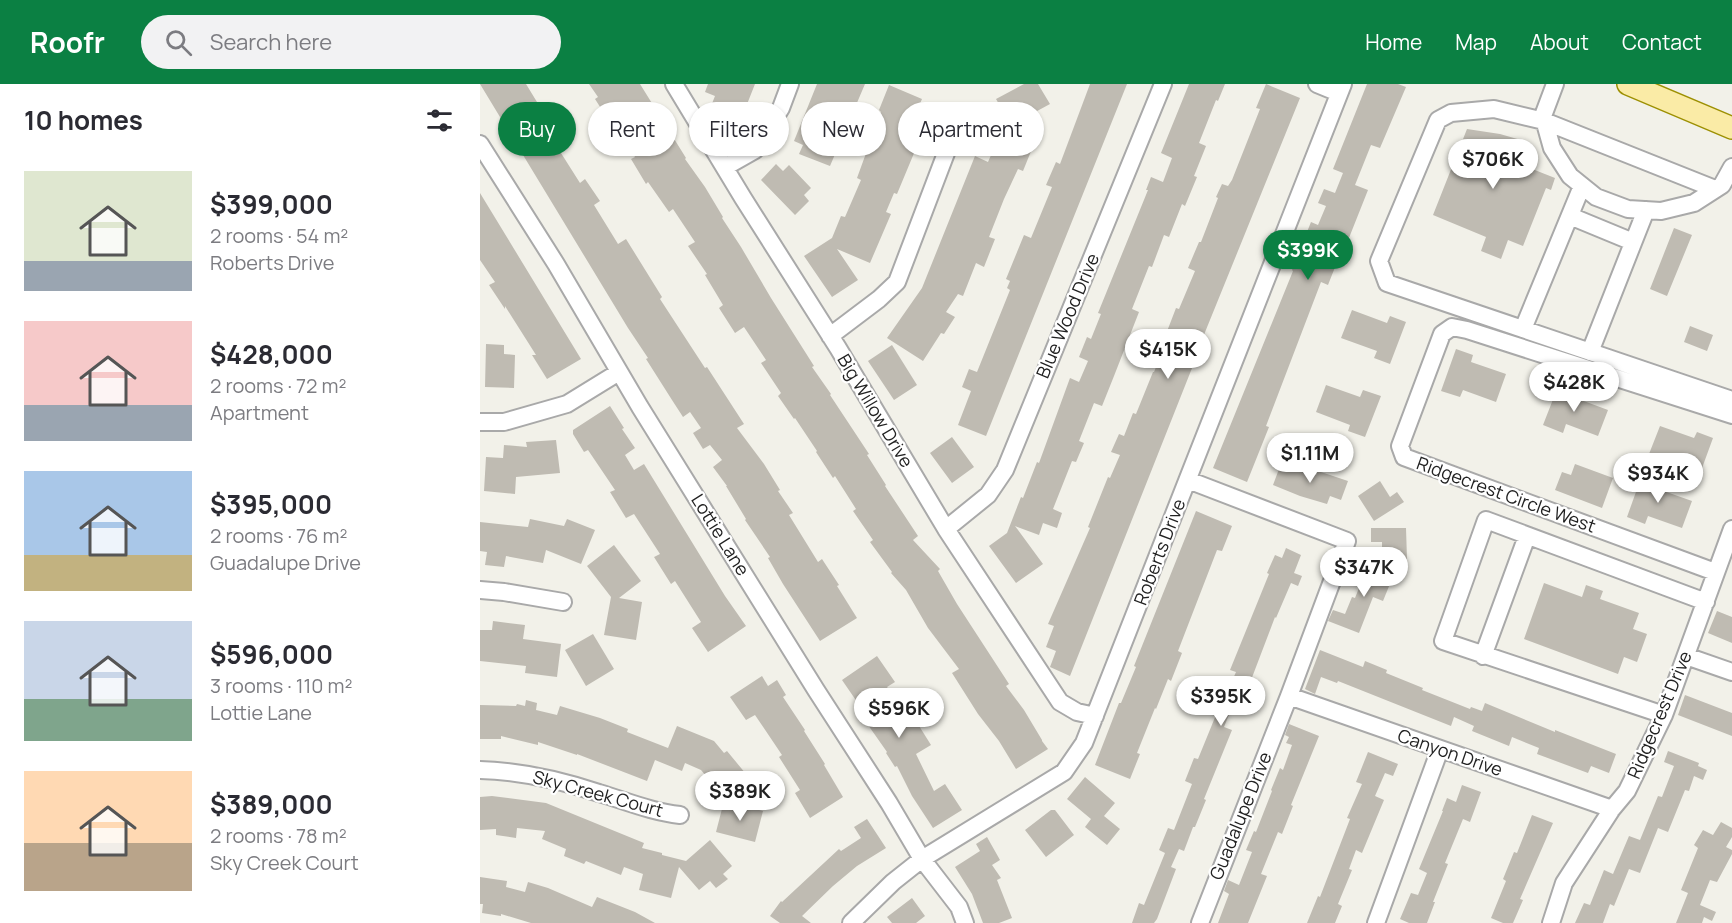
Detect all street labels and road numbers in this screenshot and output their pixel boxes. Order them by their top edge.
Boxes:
street label: Blue Wood Drive [1030,249,1104,382]
street label: Big Willow Drive [833,349,919,472]
street label: Ridgecrest Circle West [1414,450,1599,538]
street label: Lottie Lane [686,489,755,580]
street label: Roberts Drive [1128,495,1190,608]
street label: Ridgecrest Drive [1621,647,1697,782]
street label: Canyon Drive [1395,723,1506,781]
street label: Guadalupe Drive [1204,748,1277,883]
street label: Sky Creek Court [531,764,666,822]

